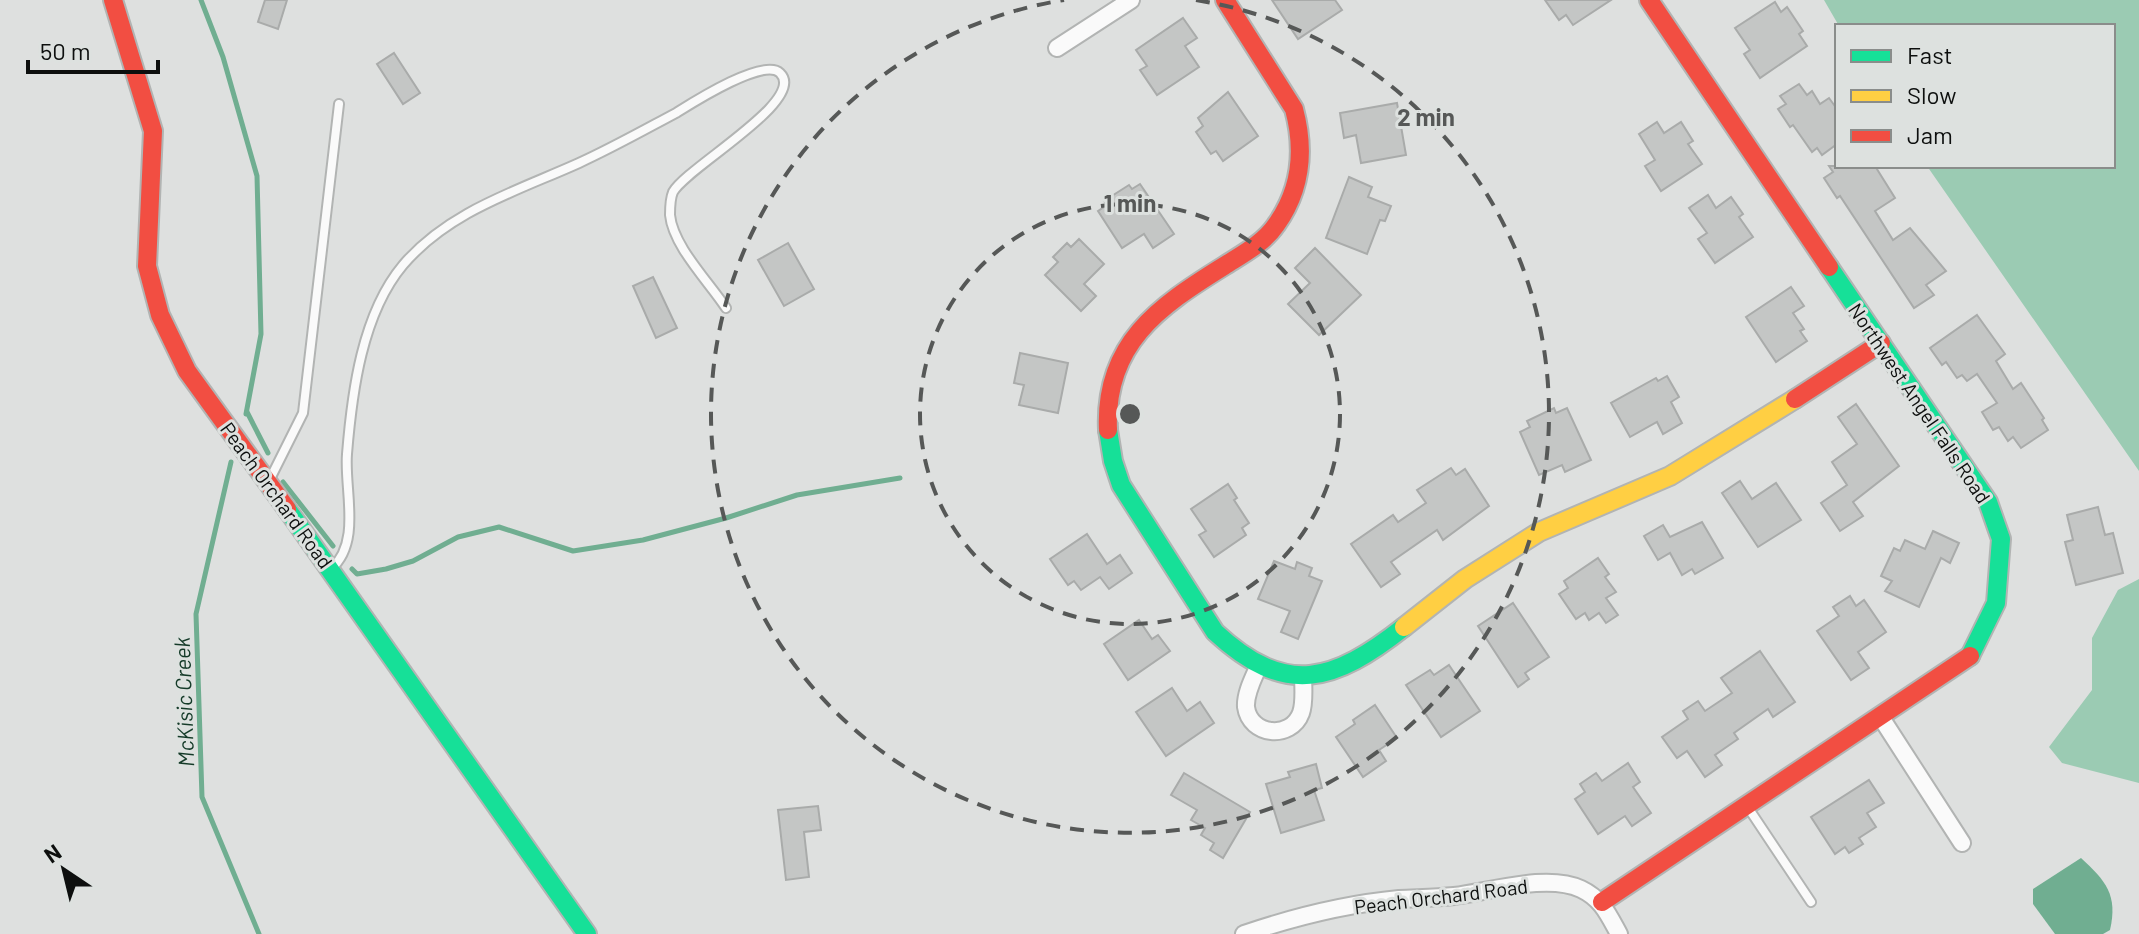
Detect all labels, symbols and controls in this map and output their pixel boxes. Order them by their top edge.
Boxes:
scale bar [28,24,158,74]
legend [1835,24,2115,168]
text: 50 m [40,36,91,65]
text: Fast [1907,40,1952,69]
text: Slow [1907,80,1956,109]
text: 2 min [1397,102,1455,131]
text: Jam [1907,120,1953,149]
text: 1 min [1104,188,1156,217]
street label: Northwest Angel Falls Road [1844,298,1996,508]
centre of rings [1116,400,1144,428]
street label: Peach Orchard Road [216,417,338,573]
water label: McKisic Creek [168,636,198,767]
north arrow [24,830,104,910]
text: N [39,838,65,868]
street label: Peach Orchard Road [1353,873,1529,919]

